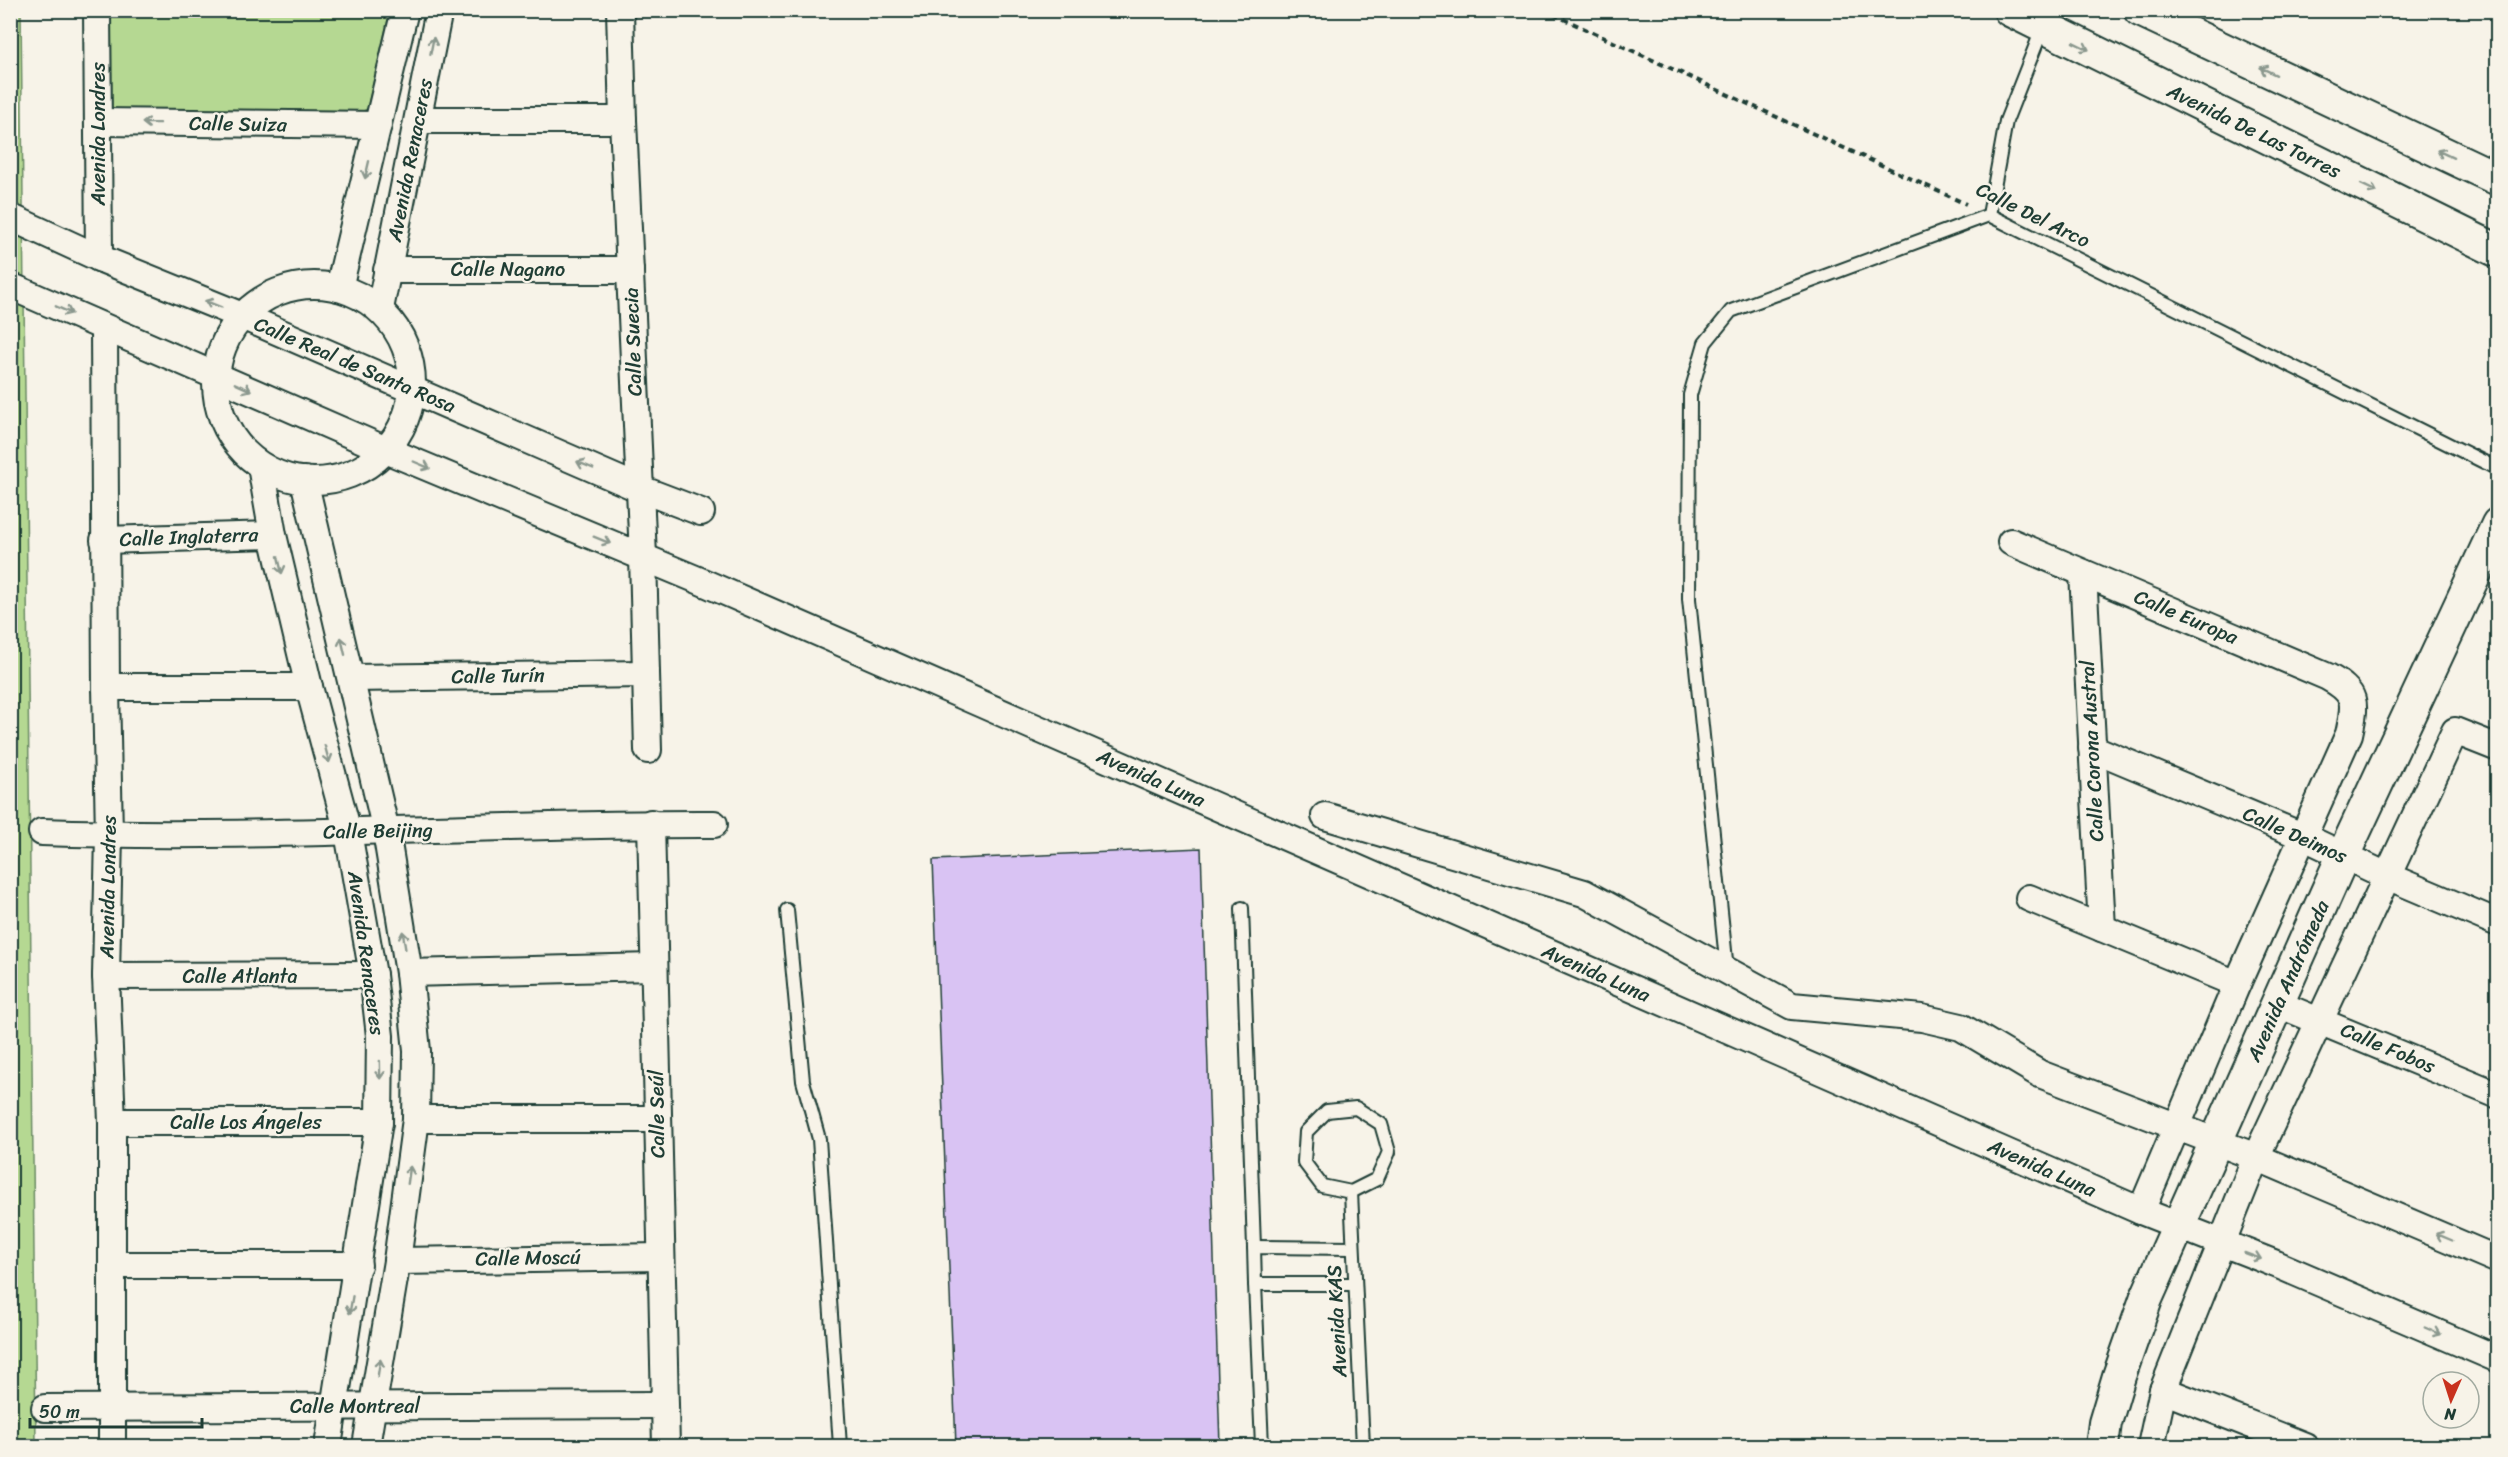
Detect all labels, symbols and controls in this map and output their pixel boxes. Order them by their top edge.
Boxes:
one-way arrow [427,37,438,56]
one-way arrow [2071,40,2089,52]
street label: Avenida Londres [81,62,116,207]
one-way arrow [2260,65,2278,77]
street label: Avenida De Las Torres [2160,73,2348,189]
street label: Avenida Renaceres [377,75,443,245]
street label: Calle Suiza [189,106,288,142]
one-way arrow [142,117,162,128]
one-way arrow [2436,148,2454,160]
one-way arrow [361,160,373,179]
street label: Calle Del Arco [1970,172,2096,258]
one-way arrow [2359,182,2377,194]
street label: Calle Nagano [451,252,565,287]
street label: Calle Suecia [614,287,652,397]
one-way arrow [204,298,223,309]
one-way arrow [54,305,72,316]
street label: Calle Real de Santa Rosa [249,307,461,423]
one-way arrow [233,382,252,393]
one-way arrow [576,459,594,470]
one-way arrow [412,460,430,471]
street label: Calle Inglaterra [119,517,260,557]
one-way arrow [592,535,610,546]
one-way arrow [275,555,287,574]
street label: Calle Europa [2128,579,2244,655]
one-way arrow [337,637,349,656]
street label: Calle Turín [451,658,545,694]
street label: Calle Corona Austral [2070,658,2114,842]
street label: Avenida Luna [1090,738,1212,818]
one-way arrow [321,744,333,763]
street label: Calle Deimos [2237,796,2354,874]
street label: Calle Beijing [323,813,433,849]
street label: Avenida Londres [89,814,127,960]
street label: Avenida Renaceres [337,868,395,1038]
street label: Avenida Andrómeda [2236,894,2340,1068]
one-way arrow [398,930,409,950]
street label: Avenida Luna [1535,933,1657,1013]
street label: Calle Atlanta [182,959,298,994]
street label: Calle Fobos [2335,1012,2442,1084]
one-way arrow [374,1059,386,1079]
street label: Calle Seúl [639,1069,675,1158]
street label: Calle Los Ángeles [170,1105,322,1140]
street label: Avenida Luna [1981,1128,2103,1208]
one-way arrow [403,1166,414,1186]
one-way arrow [2435,1231,2453,1243]
street label: Calle Moscú [475,1240,581,1276]
one-way arrow [2243,1251,2262,1262]
street label: Avenida KAS [1317,1263,1357,1379]
one-way arrow [346,1294,357,1314]
one-way arrow [2423,1326,2441,1337]
one-way arrow [374,1359,385,1379]
north arrow [2421,1370,2481,1430]
street label: Calle Montreal [290,1389,420,1424]
scale bar [30,1391,202,1429]
text: 50 m [39,1396,80,1428]
text: N [2443,1400,2458,1429]

